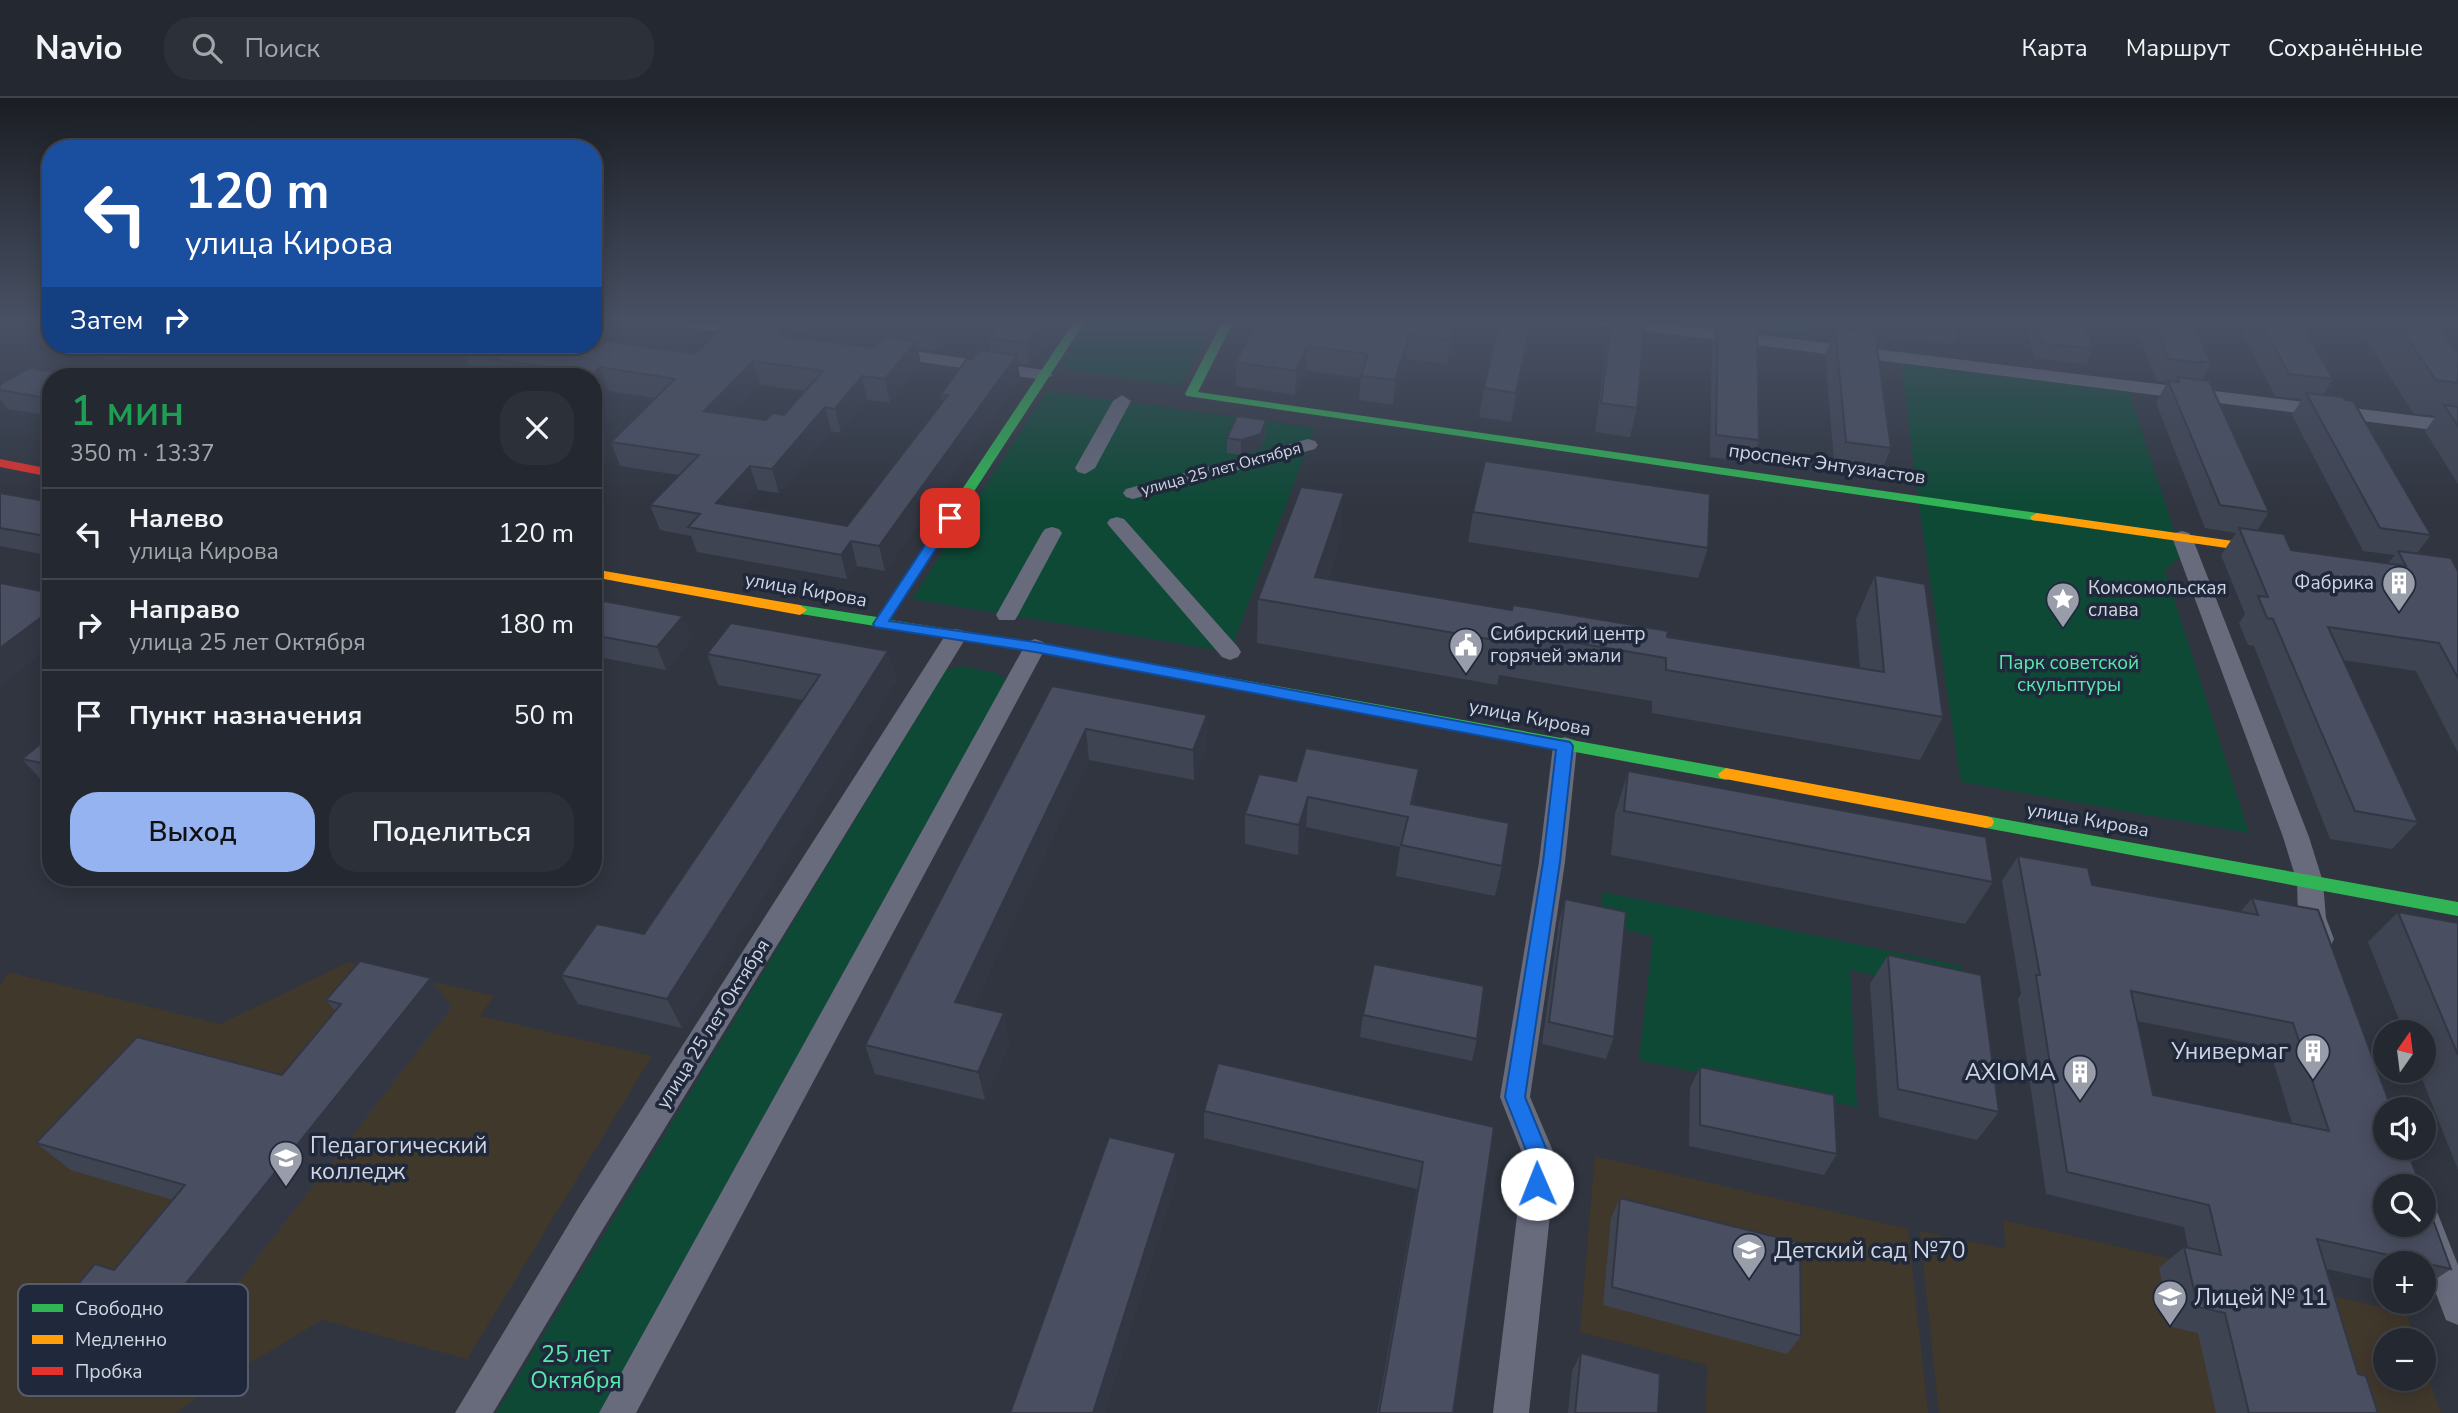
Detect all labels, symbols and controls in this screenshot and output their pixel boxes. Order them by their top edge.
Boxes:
search box [164,17,654,80]
text: Navio [35,26,122,71]
icon: search [188,29,226,67]
text: Поиск [244,31,320,66]
text: Карта [2022,32,2088,64]
text: Маршрут [2126,32,2230,64]
text: Сохранённые [2268,32,2423,64]
text: 120 m [185,158,329,225]
icon: left [70,168,161,259]
text: улица Кирова [185,222,394,265]
icon: right [157,301,195,339]
text: Затем [70,303,143,338]
text: 1 мин [70,383,184,440]
button: close [500,391,574,465]
street label: улица 25 лет Октября [1139,437,1303,501]
street label: проспект Энтузиастов [1727,437,1927,491]
text: 350 m · 13:37 [70,438,215,469]
pin [920,488,980,548]
icon: arrive [931,499,969,537]
text: Налево [129,501,224,536]
icon: left [70,515,108,553]
text: 120 m [498,516,574,551]
text: улица Кирова [129,536,279,567]
building icon: Фабрика [2380,564,2418,613]
street label: улица Кирова [743,566,869,614]
place label: Фабрика [2294,570,2374,596]
place label: Комсомольская слава [2088,575,2227,623]
place icon: Комсомольская слава [2044,580,2082,629]
text: Направо [129,592,240,627]
icon: right [70,606,108,644]
text: 180 m [498,607,574,642]
place label: Сибирский центр горячей эмали [1490,621,1646,669]
public building icon: Сибирский центр горячей эмали [1447,626,1485,675]
text: улица 25 лет Октября [129,627,366,658]
park label: Парк советской скульптуры [1999,650,2139,698]
street label: улица Кирова [1467,693,1593,743]
icon: arrive [70,697,108,735]
text: Пункт назначения [129,698,362,733]
text: 50 m [514,698,574,733]
button: Выход [70,792,315,872]
button: Поделиться [329,792,574,872]
street label: улица Кирова [2025,796,2151,844]
street label: улица 25 лет Октября [650,934,776,1114]
north arrow [2373,1020,2436,1083]
map controls [2373,1020,2436,1391]
building icon: Универмаг [2294,1032,2332,1081]
place label: Универмаг [2170,1036,2288,1067]
building icon: AXIOMA [2061,1053,2099,1102]
place label: AXIOMA [1965,1057,2056,1088]
button: sound [2373,1097,2436,1160]
place label: Педагогический колледж [310,1130,487,1187]
school or university icon: Педагогический колледж [267,1139,305,1188]
position arrow [1500,1147,1574,1221]
button: search [2373,1174,2436,1237]
school or university icon: Детский сад №70 [1730,1231,1768,1280]
place label: Детский сад №70 [1774,1235,1966,1266]
button: + [2373,1251,2436,1314]
school or university icon: Лицей № 11 [2151,1278,2189,1327]
place label: Лицей № 11 [2194,1282,2328,1313]
legend [18,1284,248,1396]
text: Свободно [75,1296,164,1322]
text: Медленно [75,1327,167,1353]
button: − [2373,1328,2436,1391]
park label: 25 лет Октября [530,1339,622,1396]
text: Пробка [75,1359,142,1385]

